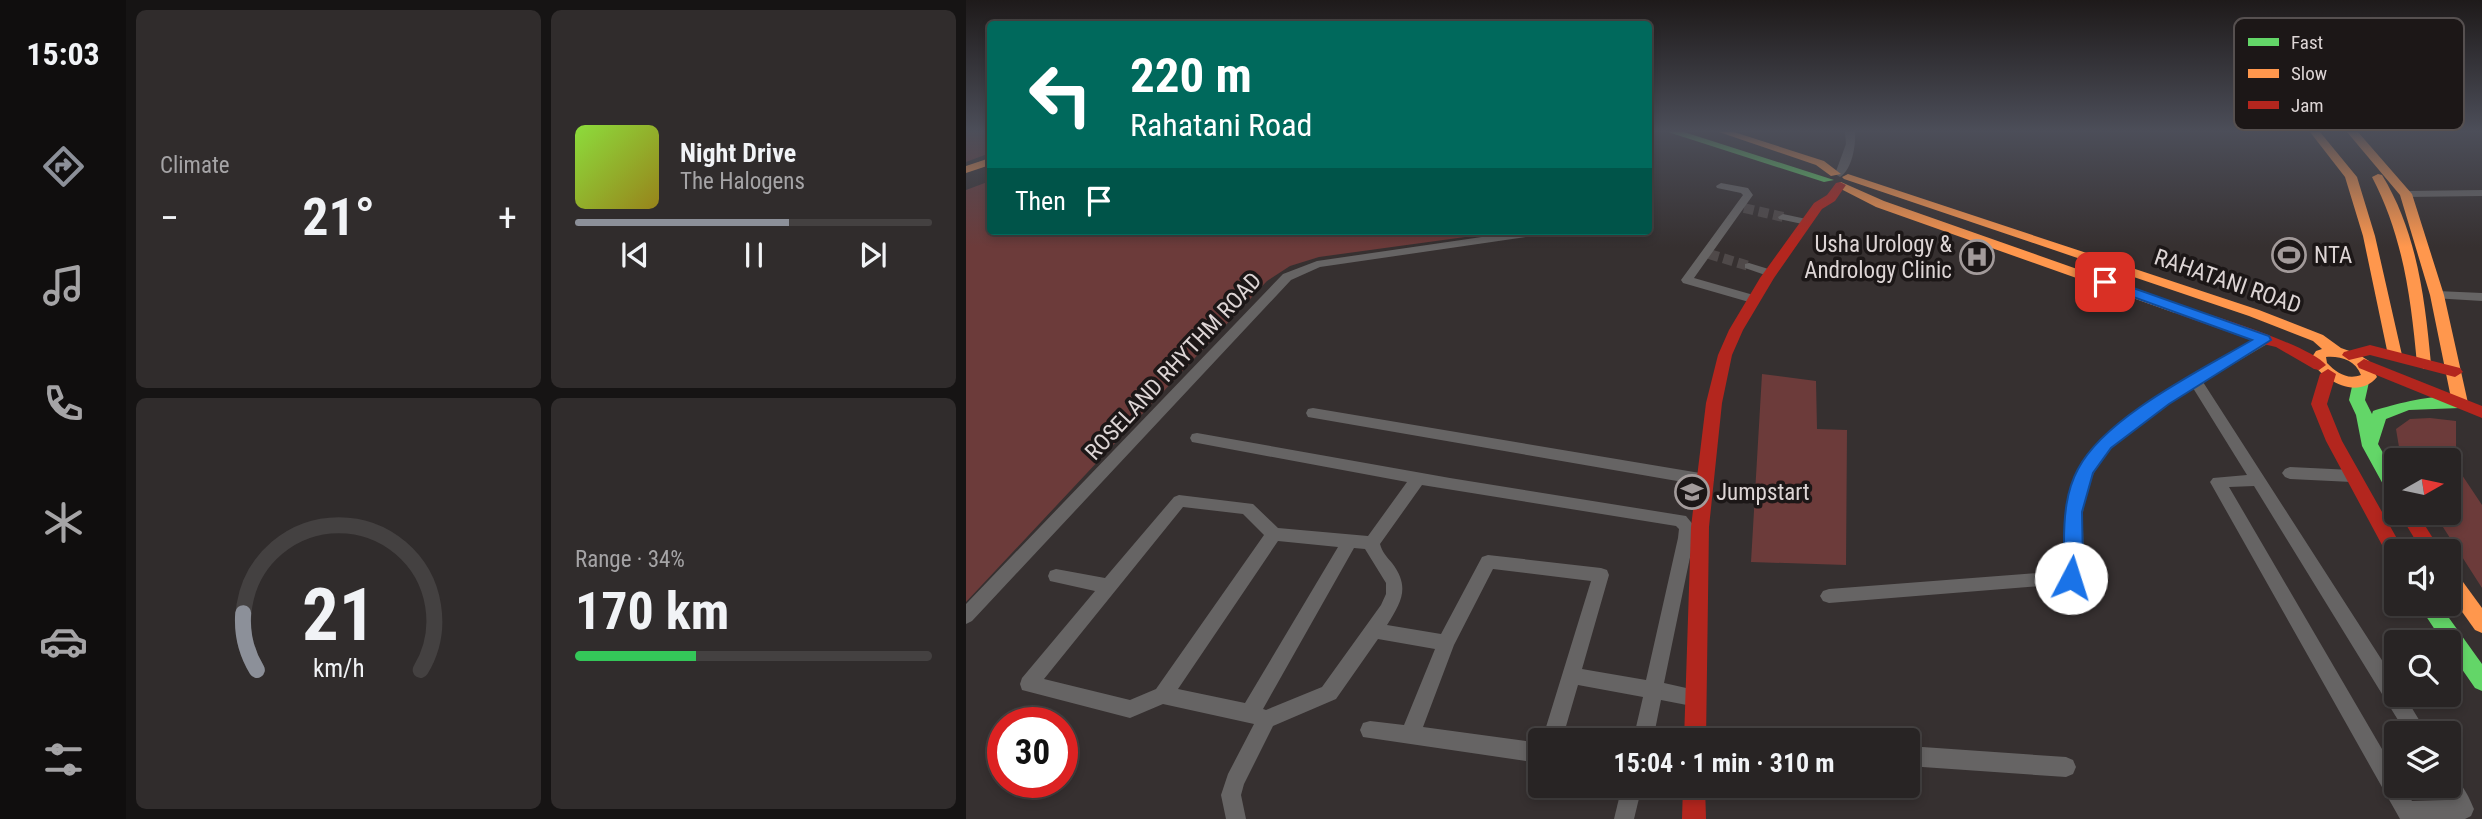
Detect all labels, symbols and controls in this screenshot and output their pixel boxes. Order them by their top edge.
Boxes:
legend [2234,18,2464,130]
text: Fast [2291,31,2323,54]
text: 15:03 [26,35,100,73]
text: 220 m [1130,47,1252,104]
icon: left [1015,49,1106,140]
text: Slow [2291,62,2327,85]
text: Jam [2291,94,2324,117]
text: Rahatani Road [1130,106,1312,144]
text: Night Drive [680,138,796,168]
icon: directions [39,142,88,191]
text: Climate [160,152,230,179]
text: The Halogens [680,168,805,195]
icon: arrive [1080,182,1118,220]
text: Then [1015,186,1066,216]
text: 21° [302,187,375,248]
text: − [160,196,179,240]
text: + [498,196,517,240]
place label: Usha Urology & Andrology Clinic [1804,231,1952,284]
icon: previous [616,236,654,274]
icon: pause [735,236,773,274]
icon: next [854,236,892,274]
sports icon: NTA [2270,236,2308,274]
hospital icon: Usha Urology & Andrology Clinic [1958,238,1996,276]
place label: NTA [2314,242,2352,269]
street label: RAHATANI ROAD [2151,244,2305,319]
pin [2075,252,2135,312]
icon: music [39,261,88,310]
icon: arrive [2086,263,2124,301]
street label: ROSELAND RHYTHM ROAD [1080,267,1267,465]
icon: phone [39,379,88,428]
north arrow [2384,448,2460,525]
map controls [2384,448,2461,798]
school or university icon: Jumpstart [1673,473,1711,511]
place label: Jumpstart [1716,479,1810,506]
icon: climate [39,498,88,547]
button: sound [2384,539,2461,616]
position arrow [2034,541,2108,615]
text: Range · 34% [575,546,685,573]
text: 21 [302,572,375,658]
text: 170 km [575,581,729,642]
icon: car [39,617,88,666]
button: search [2384,630,2461,707]
text: km/h [313,653,364,682]
speed limit sign: 30 [987,707,1078,798]
button: layers [2384,721,2461,798]
icon: filters [39,735,88,784]
text: 15:04 · 1 min · 310 m [1614,748,1834,778]

